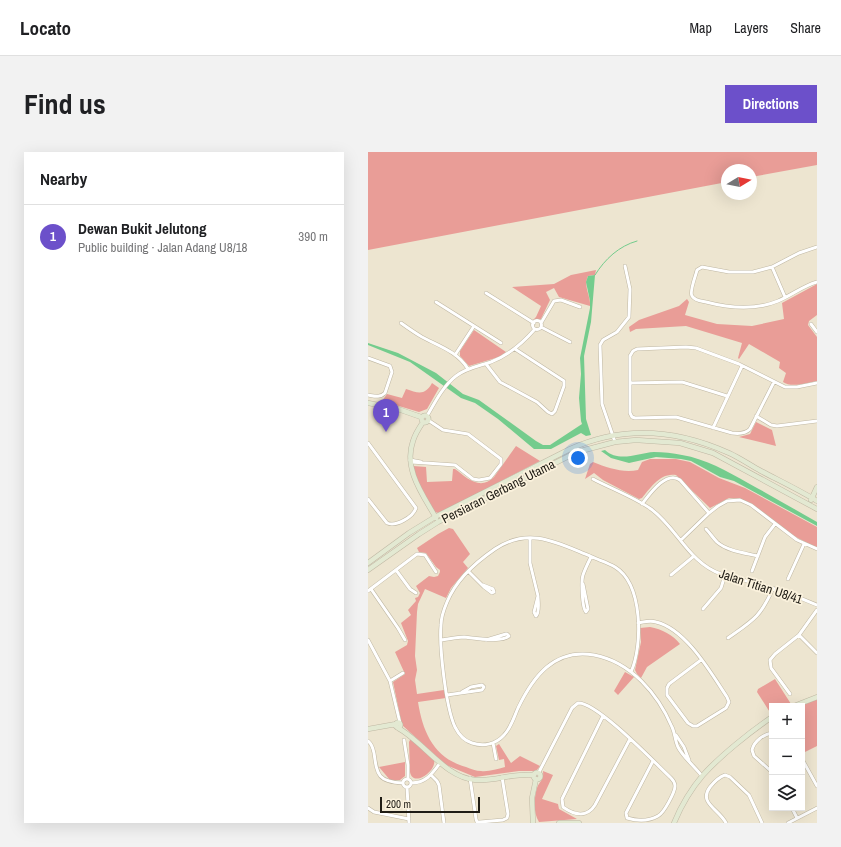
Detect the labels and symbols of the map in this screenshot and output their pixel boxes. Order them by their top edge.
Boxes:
north arrow [721,164,757,200]
pin: 1 [373,399,399,432]
your location [568,448,588,468]
street label: Persiaran Gerbang Utama [439,455,558,527]
street label: Jalan Titian U8/41 [717,565,805,608]
scale bar [380,795,480,814]

